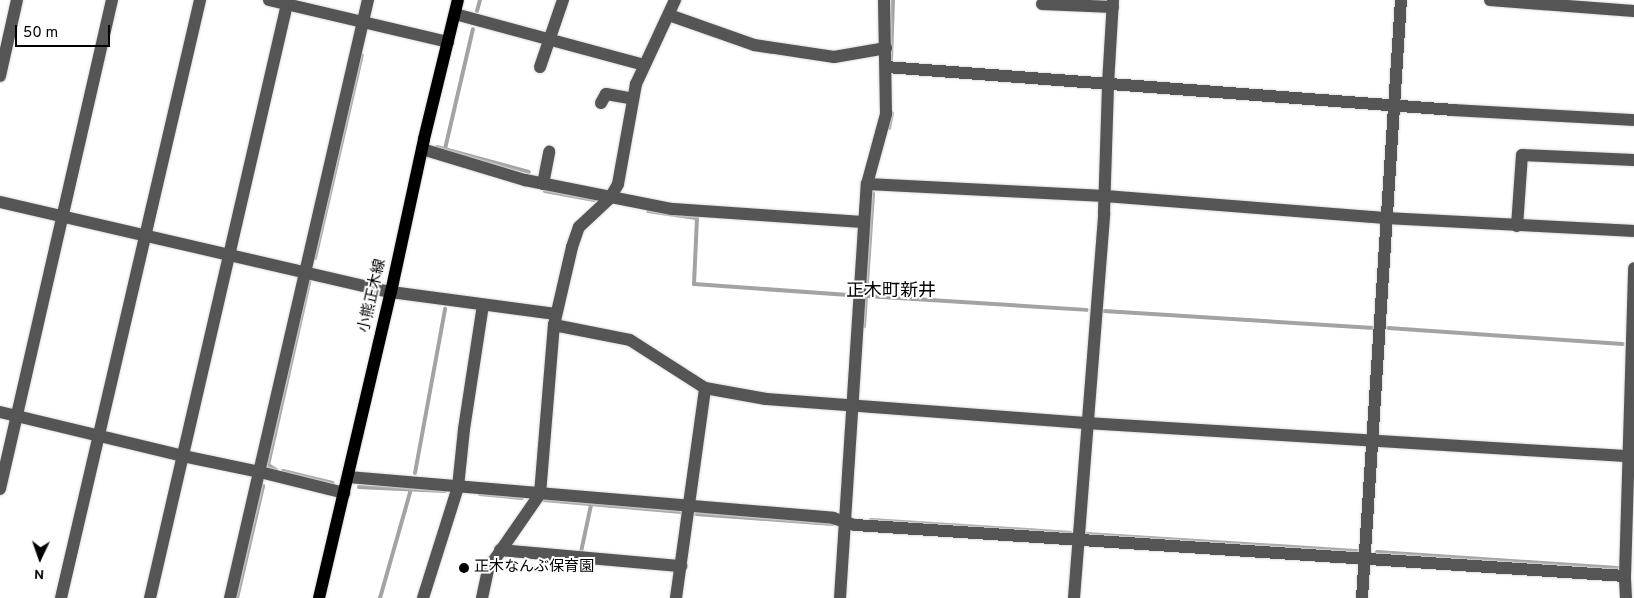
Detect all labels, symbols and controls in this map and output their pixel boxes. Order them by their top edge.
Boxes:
scale bar [18,15,112,47]
text: 50 m [23,24,58,43]
street label: 小熊正木線 [356,257,390,335]
district label: 正木町新井 [846,281,936,303]
north arrow [15,533,65,583]
place label: 正木なんぶ保育園 [474,559,594,577]
marker: 正木なんぶ保育園 [458,562,470,574]
text: N [34,565,45,582]

